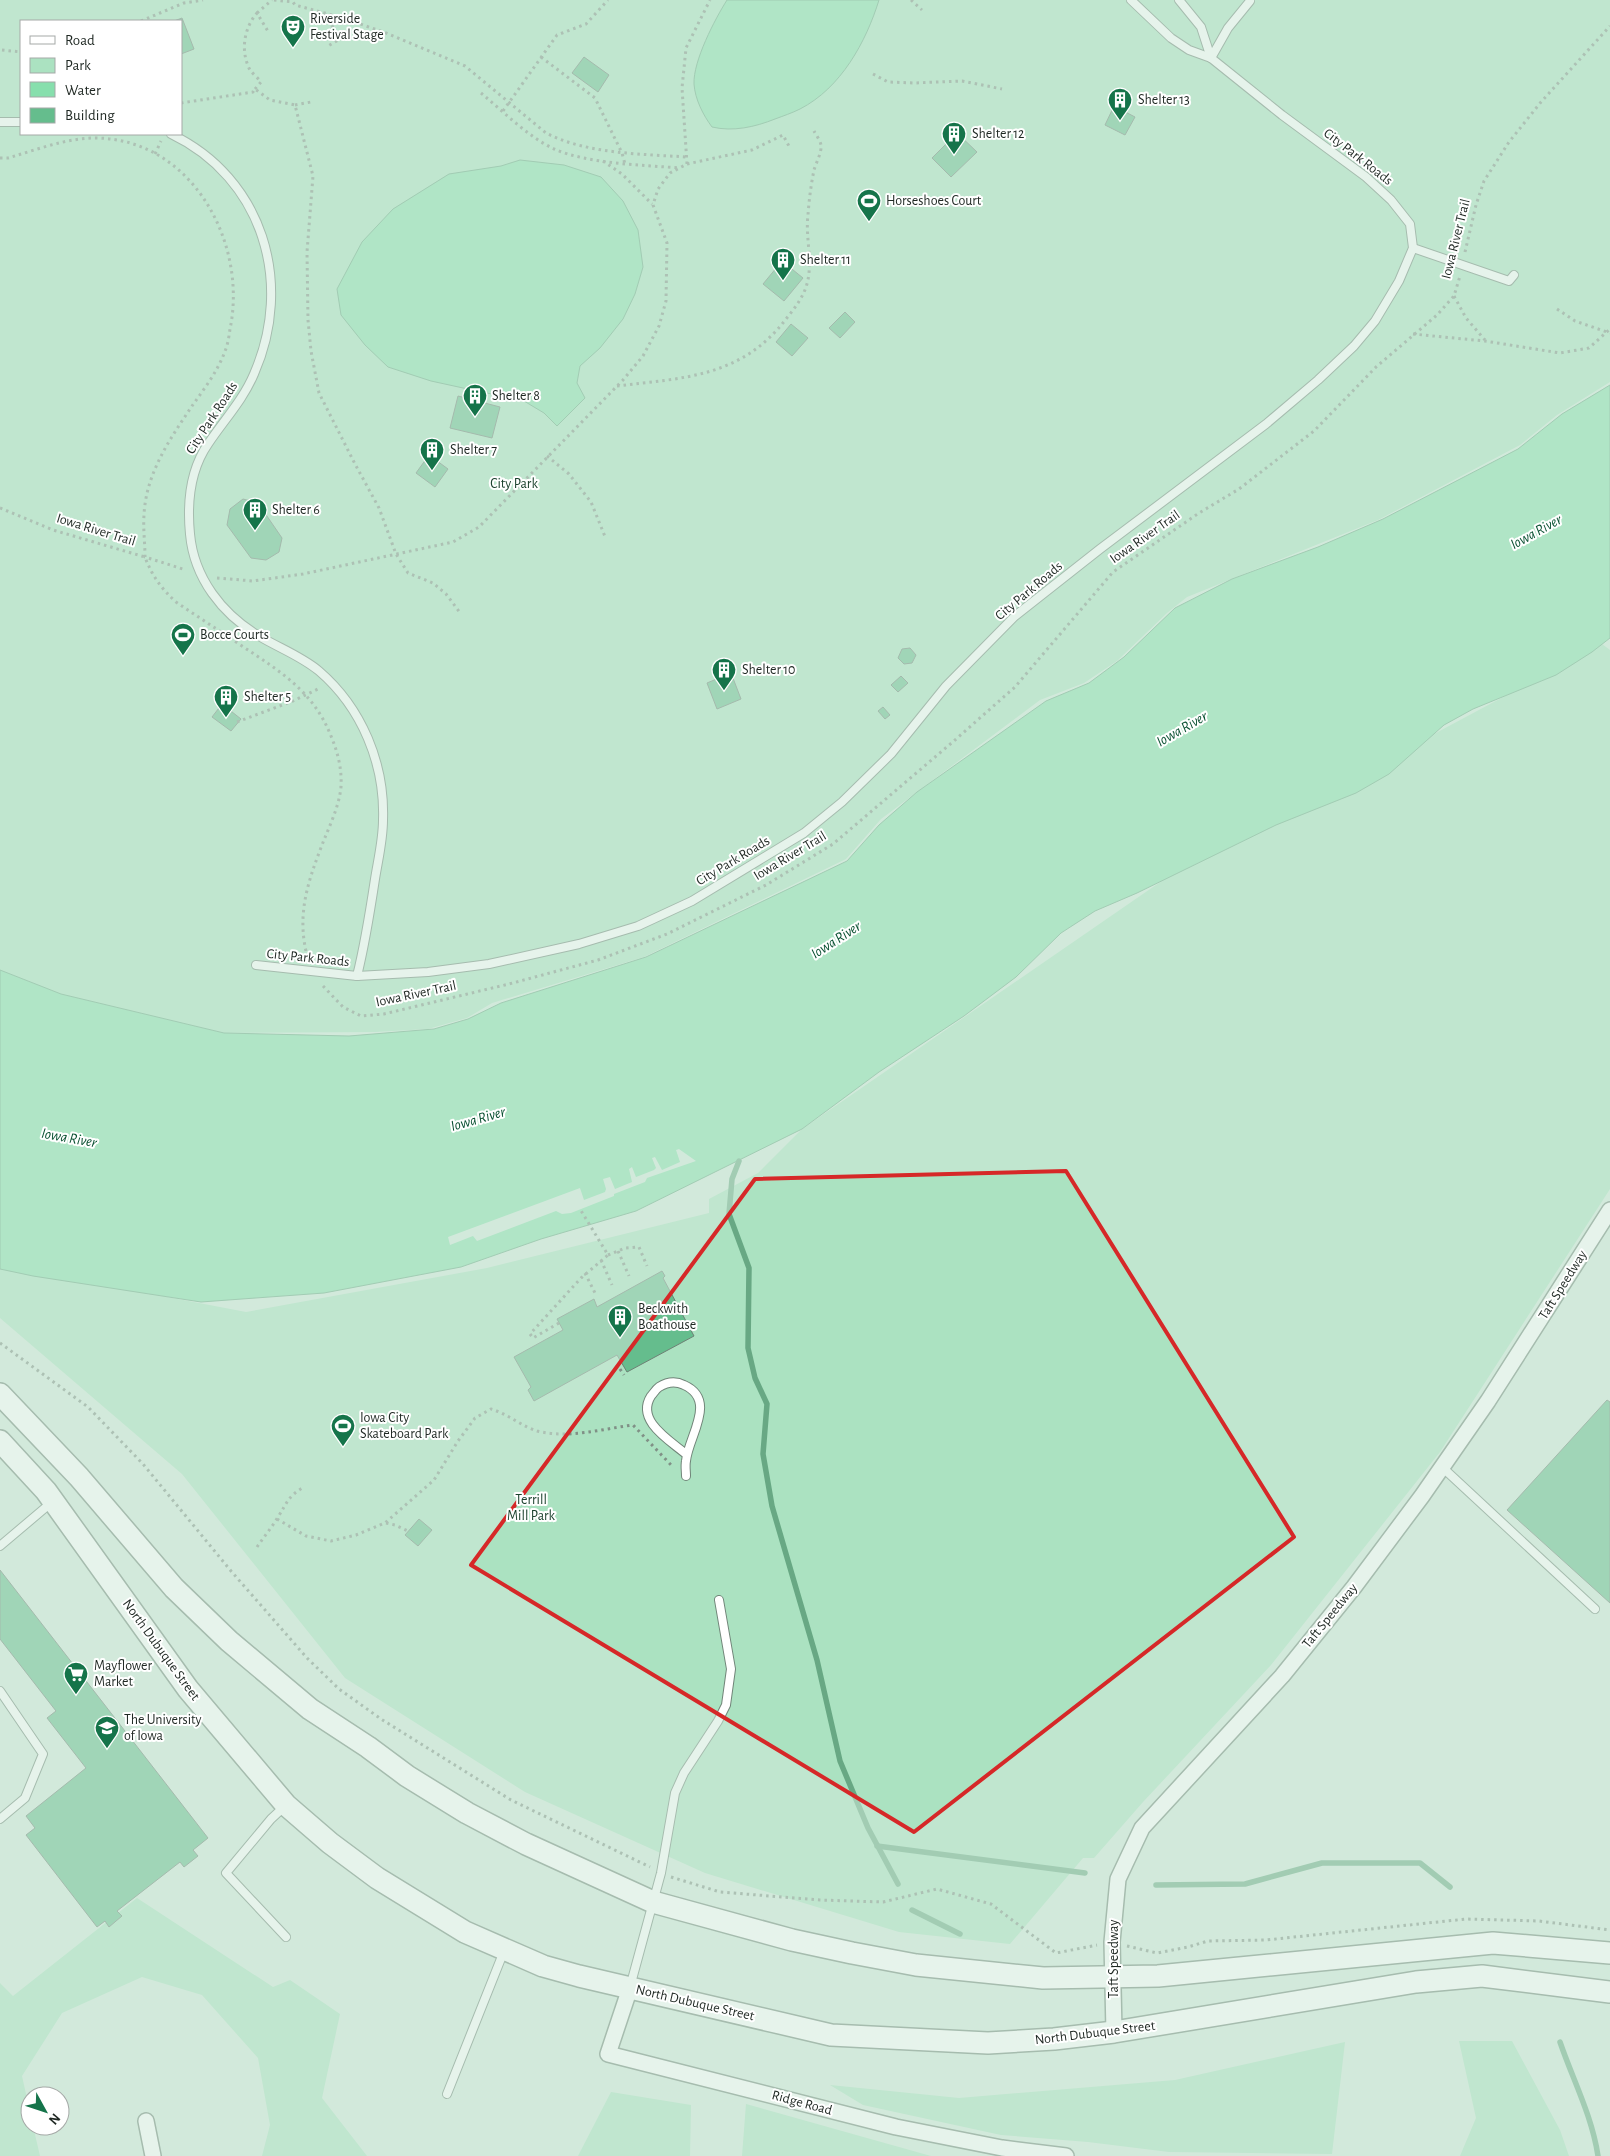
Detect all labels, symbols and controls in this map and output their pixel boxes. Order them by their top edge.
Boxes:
place label: Riverside Festival Stage [310,12,384,42]
theatre icon: Riverside Festival Stage [280,14,306,48]
legend [20,20,182,135]
text: Road [65,33,95,48]
text: Park [65,58,91,73]
text: Water [65,83,101,98]
building icon: Shelter 13 [1107,87,1133,121]
place label: Shelter 13 [1138,93,1190,107]
text: Building [65,108,115,123]
building icon: Shelter 12 [941,121,967,155]
street label: City Park Roads [1321,126,1395,188]
place label: Shelter 12 [972,127,1024,141]
sports icon: Horseshoes Court [856,188,882,222]
place label: Horseshoes Court [886,194,982,208]
street label: Iowa River Trail [1439,198,1473,280]
building icon: Shelter 11 [770,247,796,281]
place label: Shelter 11 [800,253,851,267]
street label: City Park Roads [184,379,240,457]
building icon: Shelter 8 [462,383,488,417]
place label: Shelter 8 [492,389,540,403]
building icon: Shelter 7 [419,437,445,471]
place label: Shelter 7 [450,443,497,457]
park label: City Park [490,477,538,491]
building icon: Shelter 6 [242,497,268,531]
place label: Shelter 6 [272,503,320,517]
street label: Iowa River Trail [1107,508,1183,566]
street label: Iowa River Trail [55,511,137,549]
water label: Iowa River [1508,511,1565,552]
street label: City Park Roads [993,559,1065,623]
sports icon: Bocce Courts [170,622,196,656]
place label: Bocce Courts [200,628,269,642]
building icon: Shelter 10 [711,657,737,691]
place label: Shelter 10 [742,663,795,677]
building icon: Shelter 5 [213,684,239,718]
place label: Shelter 5 [244,690,291,704]
water label: Iowa River [1154,708,1211,749]
street label: Iowa River Trail [751,829,829,883]
street label: City Park Roads [694,834,772,888]
water label: Iowa River [808,918,865,962]
street label: City Park Roads [266,947,350,969]
street label: Iowa River Trail [374,979,458,1009]
water label: Iowa River [449,1104,508,1134]
water label: Iowa River [40,1126,99,1150]
street label: Taft Speedway [1536,1248,1590,1322]
place label: Beckwith Boathouse [638,1302,696,1332]
building icon: Beckwith Boathouse [607,1304,633,1338]
place label: Iowa City Skateboard Park [360,1411,449,1441]
sports icon: Iowa City Skateboard Park [330,1413,356,1447]
park label: Terrill Mill Park [507,1493,556,1523]
street label: Taft Speedway [1300,1581,1360,1651]
street label: North Dubuque Street [120,1597,203,1704]
place label: Mayflower Market [94,1659,153,1689]
supermarket icon: Mayflower Market [63,1661,89,1695]
place label: The University of Iowa [124,1713,202,1743]
school or university icon: The University of Iowa [94,1715,120,1749]
street label: Taft Speedway [1107,1920,1121,1998]
street label: North Dubuque Street [634,1983,756,2024]
street label: North Dubuque Street [1034,2019,1156,2047]
north arrow [20,2086,70,2136]
street label: Ridge Road [770,2088,834,2118]
text: N [46,2110,63,2127]

